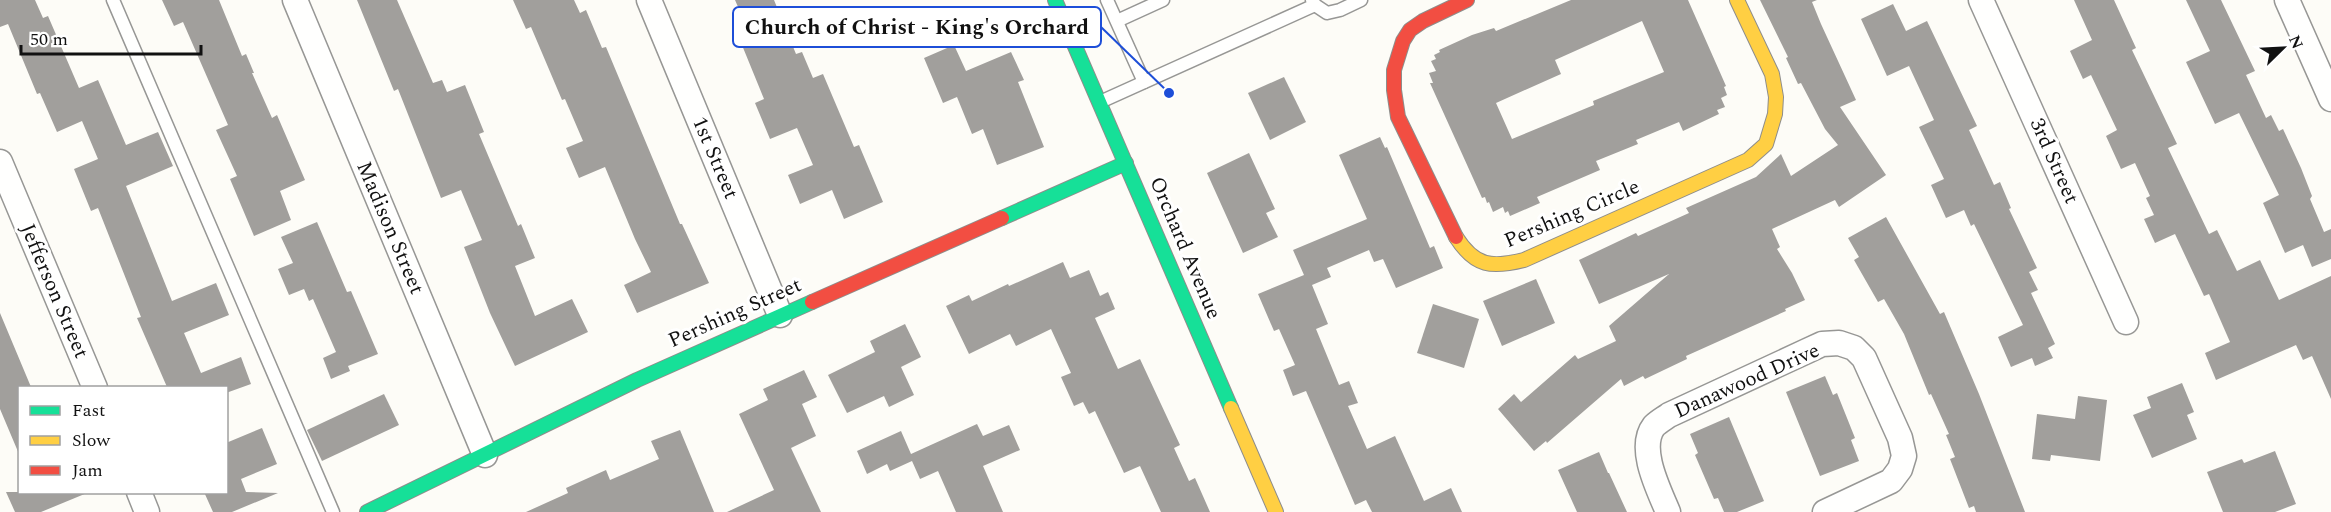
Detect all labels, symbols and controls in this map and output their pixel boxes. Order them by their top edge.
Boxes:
callout: Church of Christ - King's Orchard [733,7,1101,47]
text: Church of Christ - King's Orchard [745,11,1089,44]
scale bar [21,18,201,56]
north arrow [2253,18,2313,78]
text: 50 m [30,26,68,53]
text: N [2282,31,2309,53]
street label: 1st Street [683,112,747,204]
street label: 3rd Street [2021,113,2087,209]
street label: Madison Street [348,157,432,299]
street label: Pershing Circle [1499,171,1645,257]
street label: Orchard Avenue [1141,172,1229,324]
street label: Jefferson Street [11,219,97,363]
street label: Pershing Street [663,269,807,357]
street label: Danawood Drive [1669,335,1825,427]
legend [18,386,228,494]
text: Fast [72,397,105,424]
text: Slow [72,427,111,454]
text: Jam [72,457,103,484]

